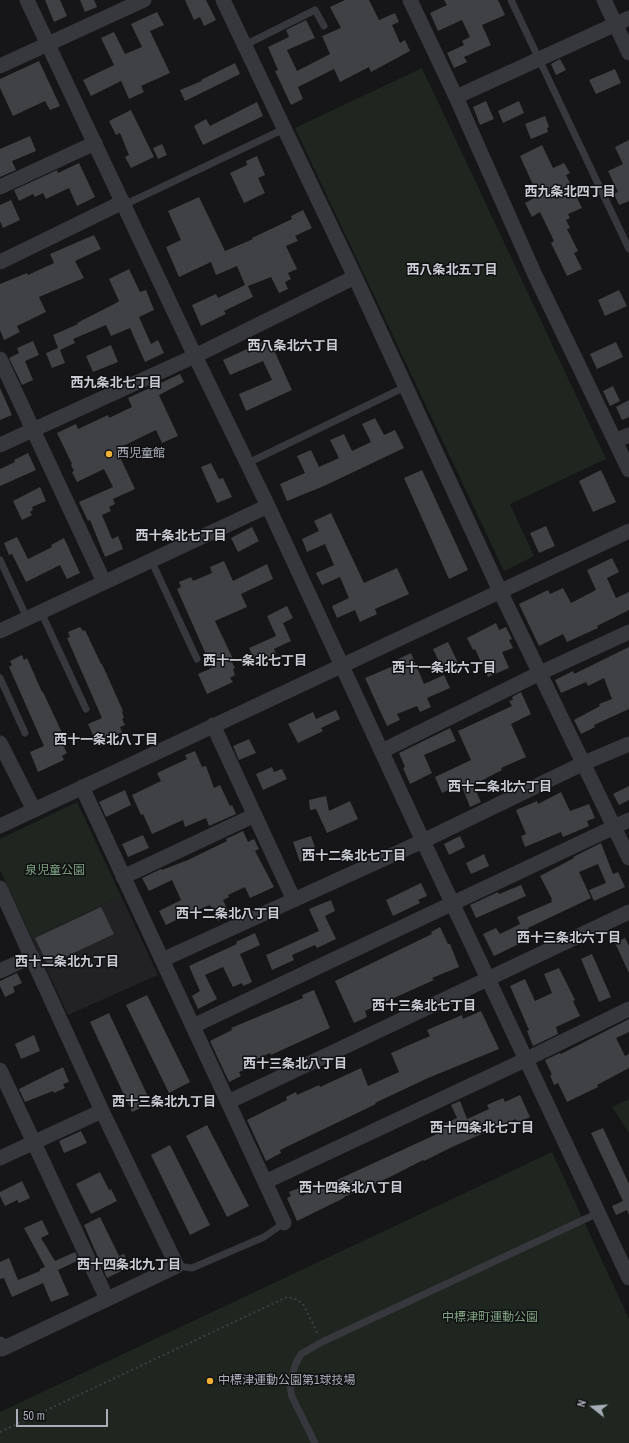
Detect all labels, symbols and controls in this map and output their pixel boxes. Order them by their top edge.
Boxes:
district label: 西九条北四丁目 [525,185,615,201]
district label: 西八条北五丁目 [407,263,497,279]
district label: 西八条北六丁目 [248,339,338,355]
district label: 西九条北七丁目 [71,376,161,392]
place label: 西児童館 [117,447,165,461]
marker: 西児童館 [104,449,114,459]
district label: 西十条北七丁目 [136,529,226,545]
district label: 西十一条北七丁目 [203,654,307,670]
district label: 西十一条北六丁目 [392,661,496,677]
district label: 西十一条北八丁目 [54,733,158,749]
district label: 西十二条北六丁目 [448,780,552,796]
district label: 西十二条北七丁目 [302,849,406,865]
park label: 泉児童公園 [25,864,85,878]
district label: 西十二条北八丁目 [176,907,280,923]
district label: 西十三条北六丁目 [517,931,621,947]
district label: 西十二条北九丁目 [15,955,119,971]
district label: 西十三条北七丁目 [372,999,476,1015]
district label: 西十三条北八丁目 [243,1057,347,1073]
district label: 西十三条北九丁目 [112,1095,216,1111]
district label: 西十四条北七丁目 [430,1121,534,1137]
district label: 西十四条北八丁目 [299,1181,403,1197]
district label: 西十四条北九丁目 [77,1258,181,1274]
park label: 中標津町運動公園 [442,1311,538,1325]
place label: 中標津運動公園第1球技場 [218,1374,355,1388]
marker: 中標津運動公園第1球技場 [205,1376,215,1386]
north arrow [573,1387,613,1427]
text: N [574,1398,589,1409]
scale bar [18,1401,110,1427]
text: 50 m [23,1408,45,1424]

